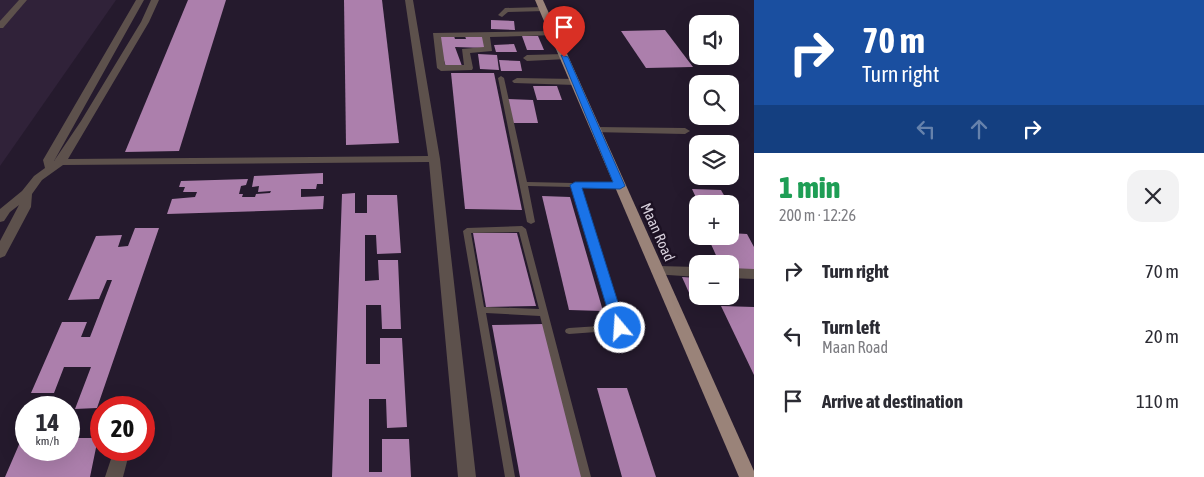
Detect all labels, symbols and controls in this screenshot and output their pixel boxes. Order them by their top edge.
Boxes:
pin [543,6,585,57]
icon: arrive [550,13,578,41]
map controls [689,15,739,305]
button: sound [689,15,739,65]
icon: right [779,20,844,85]
text: 70 m [862,20,925,60]
text: Turn right [862,61,939,87]
button: search [689,75,739,125]
icon: left [912,115,940,143]
icon: ahead [965,115,993,143]
icon: right [1018,115,1046,143]
button: layers [689,135,739,185]
text: 1 min [779,170,840,204]
button: close [1127,170,1179,222]
button: + [689,195,739,245]
street label: Maan Road [638,200,678,264]
text: 200 m · 12:26 [779,206,856,224]
button: − [689,255,739,305]
icon: right [779,257,807,285]
text: Turn right [822,260,889,282]
text: 70 m [1145,260,1179,282]
position arrow [593,301,645,353]
text: Turn left [822,316,880,338]
icon: left [779,322,807,350]
text: 20 m [1145,325,1179,347]
text: Maan Road [822,338,888,356]
icon: arrive [779,387,807,415]
text: Arrive at destination [822,390,963,412]
text: 110 m [1136,390,1179,412]
speed limit sign: 20 [90,396,155,461]
text: 14 [36,408,59,436]
text: km/h [36,434,59,448]

